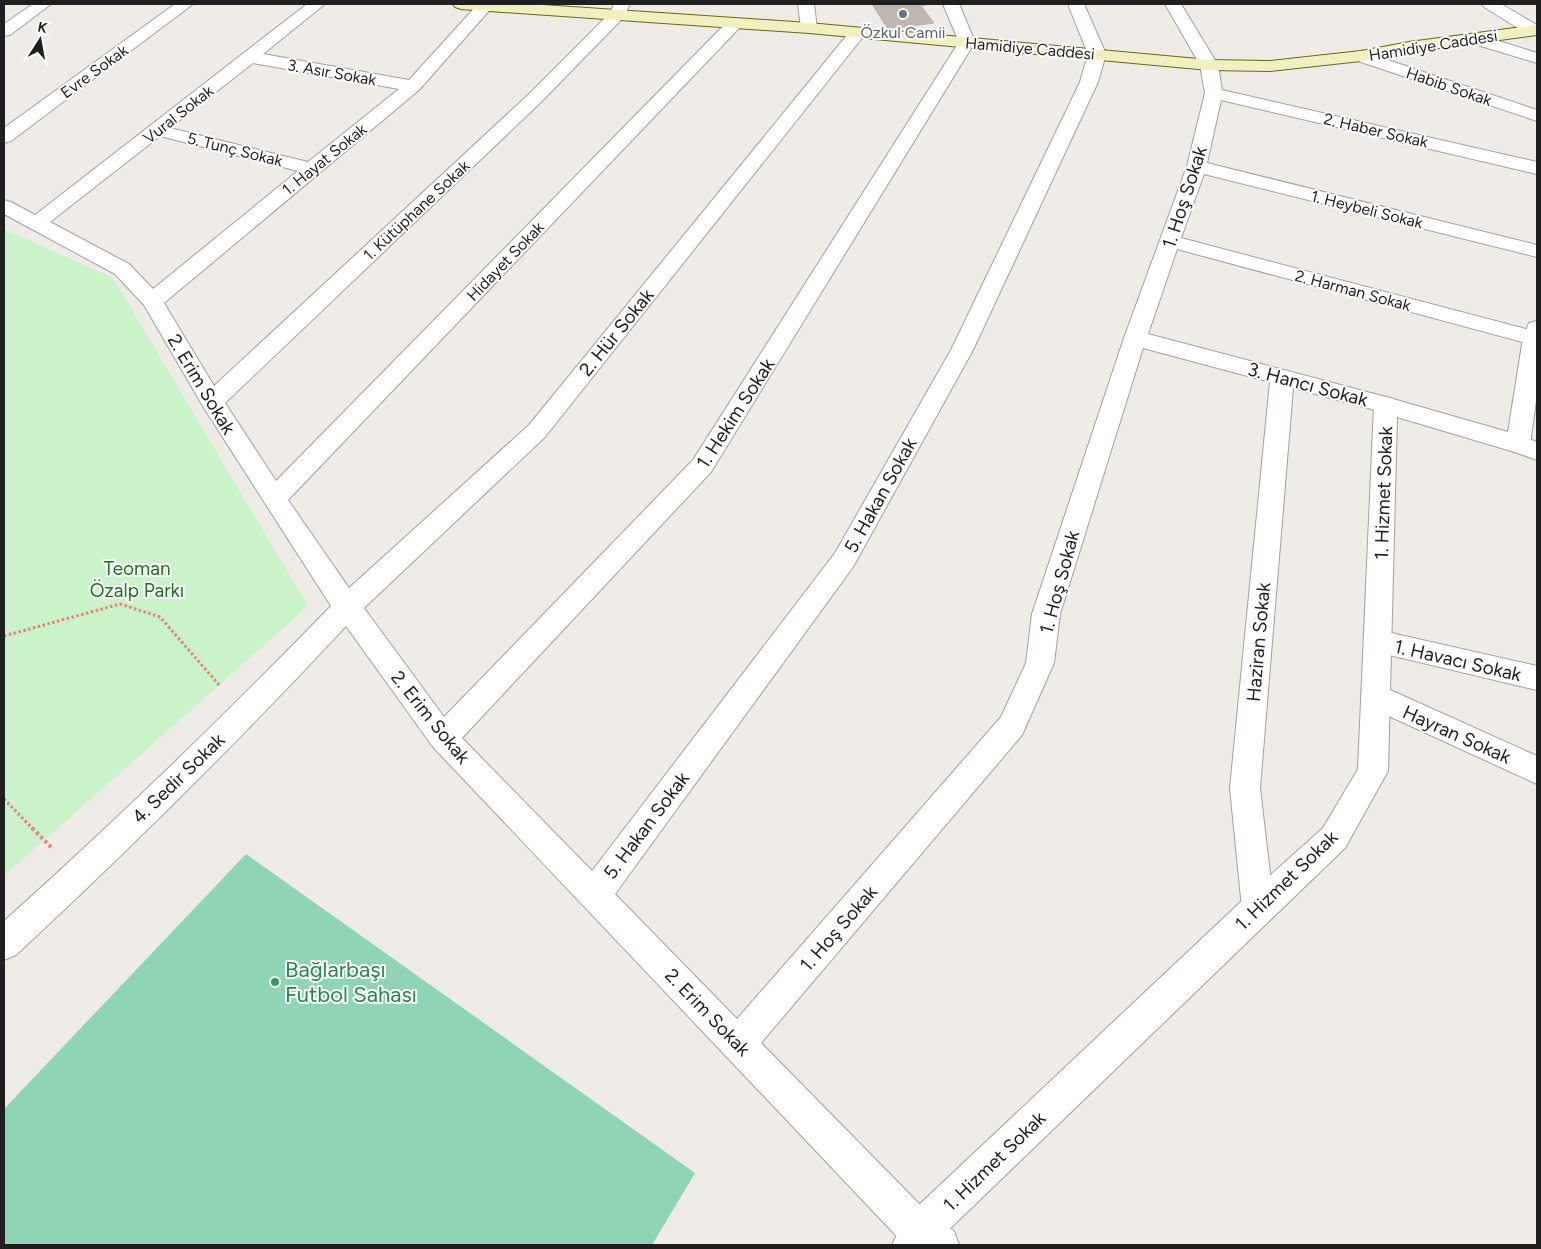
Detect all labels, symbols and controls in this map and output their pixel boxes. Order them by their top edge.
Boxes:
marker: Özkul Camii [897,8,909,20]
north arrow [15,15,65,65]
text: K [36,18,49,37]
place label: Özkul Camii [860,23,946,42]
street label: Hamidiye Caddesi [1367,26,1499,65]
street label: Hamidiye Caddesi [964,33,1095,64]
street label: Evre Sokak [57,41,132,102]
street label: 3. Asır Sokak [286,55,378,90]
street label: Habib Sokak [1404,63,1494,110]
street label: Vural Sokak [140,81,217,148]
street label: 2. Haber Sokak [1322,109,1430,152]
street label: 1. Hayat Sokak [278,119,370,199]
street label: 5. Tunç Sokak [185,128,285,171]
street label: 1. Hoş Sokak [1157,142,1212,251]
street label: 1. Kütüphane Sokak [359,156,474,264]
street label: 1. Heybeli Sokak [1309,186,1425,233]
street label: Hidayet Sokak [463,218,548,305]
street label: 2. Harman Sokak [1293,266,1413,315]
street label: 2. Hür Sokak [574,283,659,381]
street label: 2. Erim Sokak [163,330,241,439]
street label: 1. Hekim Sokak [691,353,780,472]
street label: 3. Hancı Sokak [1245,357,1371,412]
street label: 1. Hizmet Sokak [1370,425,1397,560]
street label: 5. Hakan Sokak [839,433,922,557]
street label: 1. Hoş Sokak [1035,527,1085,636]
park label: Teoman Özalp Parkı [90,557,184,602]
street label: Haziran Sokak [1242,581,1275,703]
street label: 1. Havacı Sokak [1392,635,1524,686]
street label: 2. Erim Sokak [386,666,476,769]
street label: Hayran Sokak [1399,700,1515,769]
street label: 4. Sedir Sokak [127,728,230,828]
street label: 5. Hakan Sokak [599,767,695,883]
street label: 1. Hizmet Sokak [1230,825,1343,935]
street label: 1. Hoş Sokak [795,880,882,976]
place label: Bağlarbaşı Futbol Sahası [285,956,417,1008]
street label: 2. Erim Sokak [660,964,756,1061]
marker: Bağlarbaşı Futbol Sahası [269,976,281,988]
street label: 1. Hizmet Sokak [938,1106,1051,1216]

